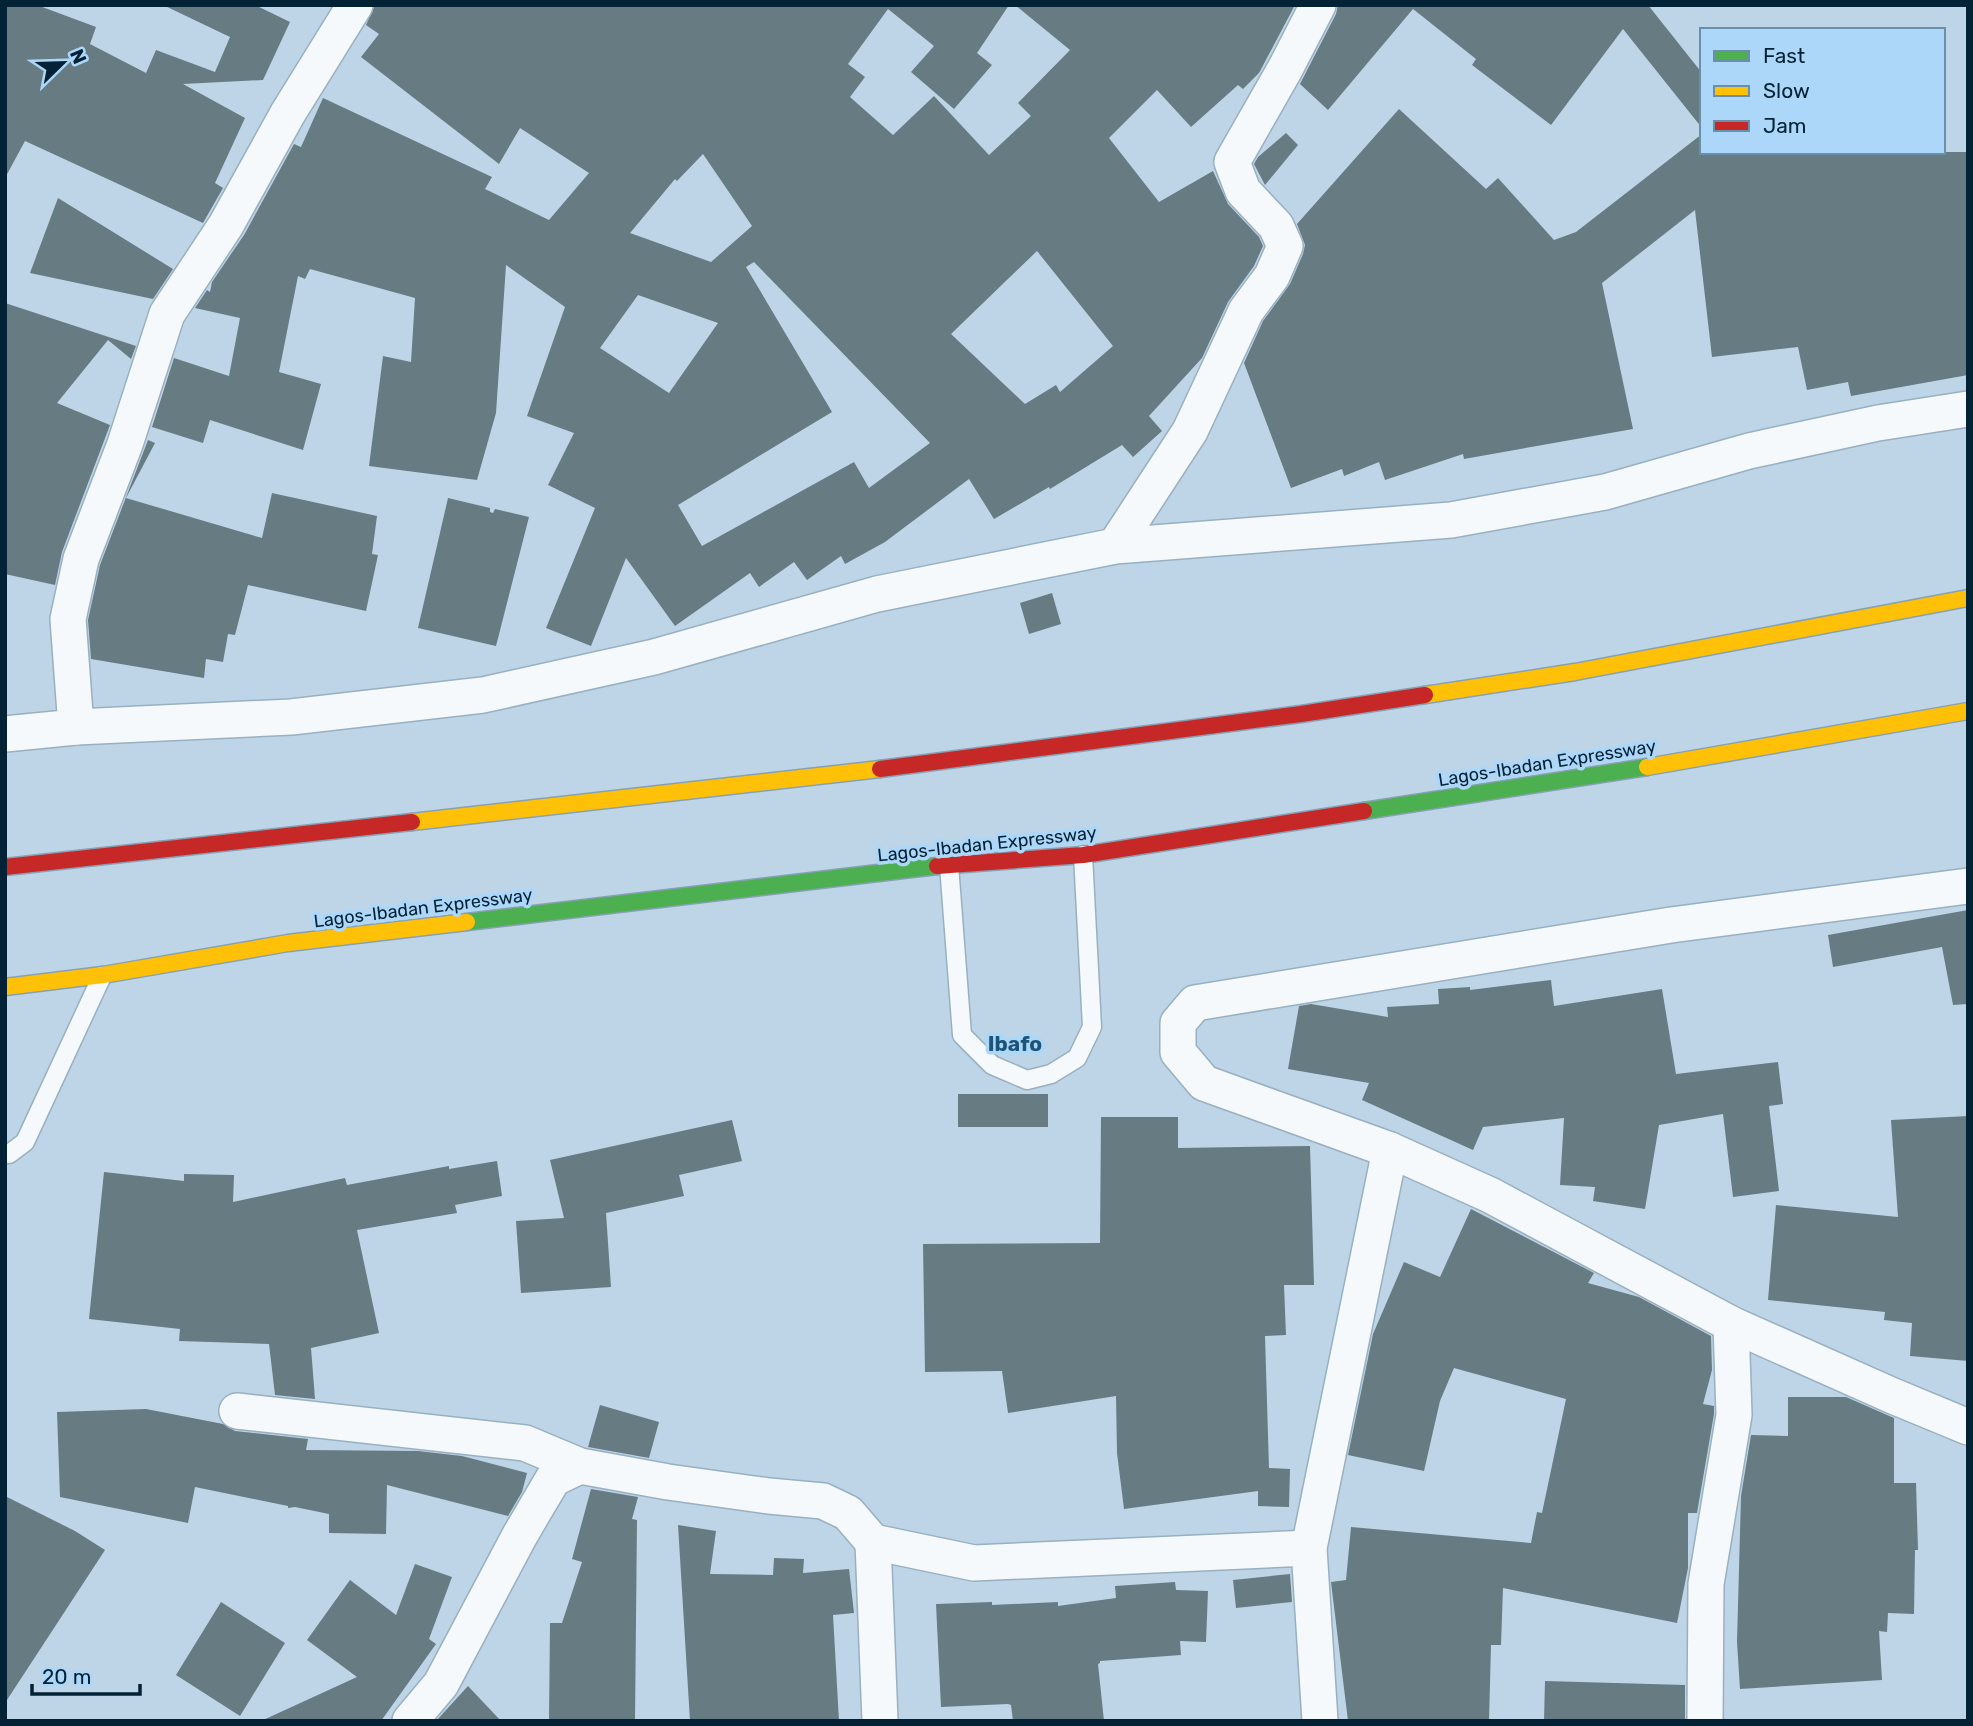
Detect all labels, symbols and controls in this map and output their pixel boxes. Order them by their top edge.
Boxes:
north arrow [28,28,98,98]
legend [1700,28,1945,154]
text: Fast [1763,43,1805,68]
text: N [65,46,91,67]
text: Slow [1763,78,1810,103]
text: Jam [1763,113,1807,138]
street label: Lagos-Ibadan Expressway [1436,735,1658,791]
street label: Lagos-Ibadan Expressway [876,822,1098,866]
street label: Lagos-Ibadan Expressway [312,884,534,932]
district label: Ibafo [988,1031,1042,1056]
scale bar [32,1652,140,1696]
text: 20 m [42,1664,91,1689]

